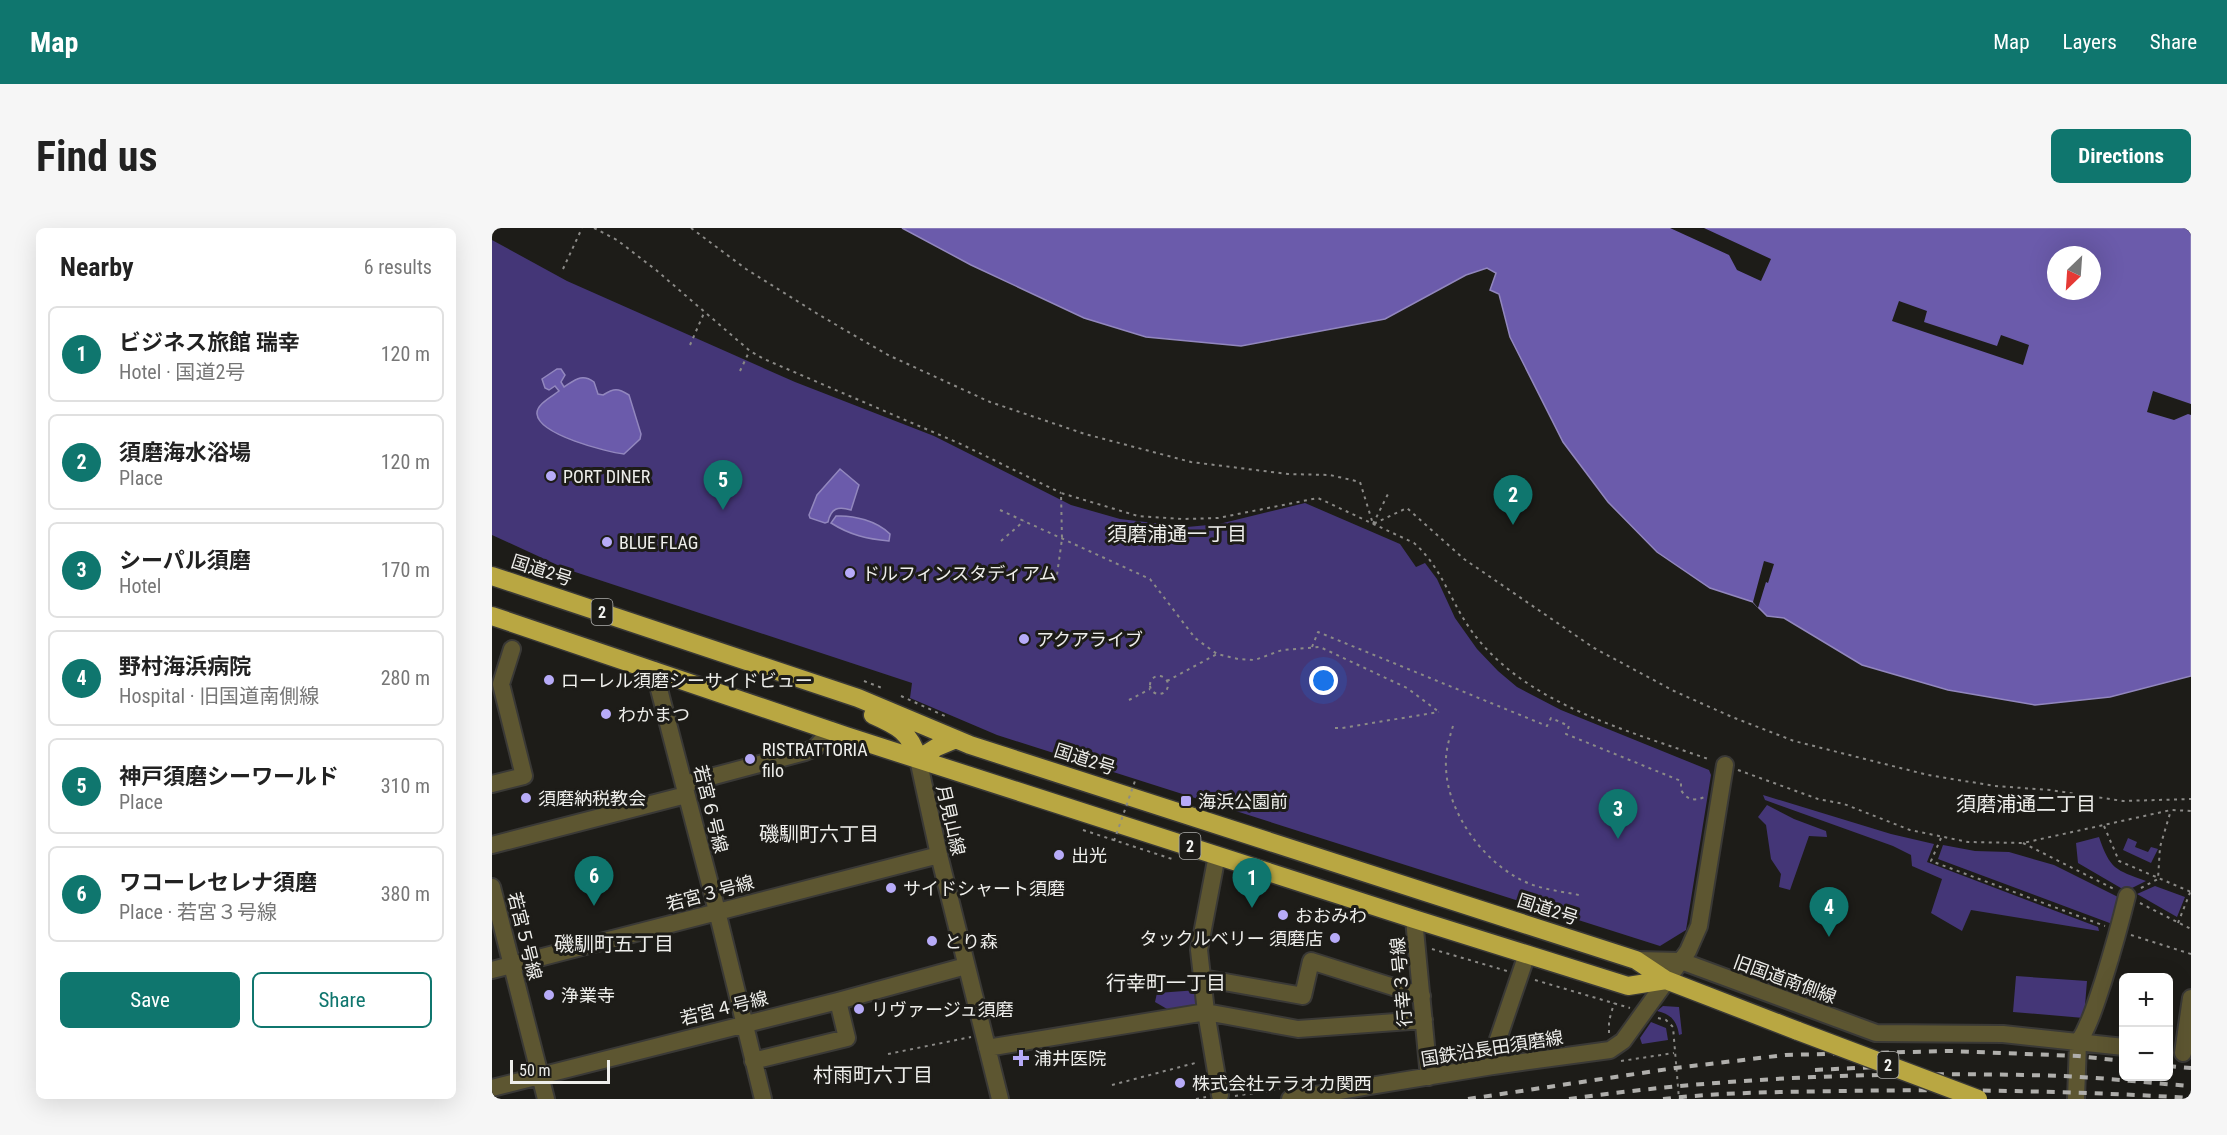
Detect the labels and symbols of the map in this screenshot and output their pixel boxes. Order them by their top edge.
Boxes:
north arrow [2047,246,2101,300]
pin: 5 [704,460,742,510]
place label: PORT DINER [563,466,651,487]
marker: PORT DINER [544,469,558,483]
pin: 2 [1494,476,1532,525]
district label: 須磨浦通一丁目 [1107,522,1247,546]
place label: BLUE FLAG [619,532,698,553]
marker: BLUE FLAG [600,535,614,549]
street label: 国道2号 [509,550,575,590]
place label: ドルフィンスタディアム [862,563,1057,584]
marker: ドルフィンスタディアム [843,566,857,580]
road number: 2 [592,599,612,625]
place label: アクアライブ [1036,629,1143,650]
marker: アクアライブ [1017,632,1031,646]
your location [1309,666,1338,695]
place label: ローレル須磨シーサイドビュー [561,670,813,691]
marker: ローレル須磨シーサイドビュー [542,673,556,687]
place label: わかまつ [618,704,690,725]
marker: わかまつ [599,707,613,721]
place label: RISTRATTORIA filo [762,739,868,781]
street label: 国道2号 [1052,739,1118,779]
marker: RISTRATTORIA filo [743,752,757,766]
street label: 若宮６号線 [690,763,732,855]
street label: 月見山線 [933,783,969,857]
place label: 須磨納税教会 [538,788,646,809]
pin: 3 [1598,790,1638,839]
marker: 須磨納税教会 [519,791,533,805]
place label: 海浜公園前 [1198,791,1288,812]
district label: 須磨浦通二丁目 [1956,792,2096,816]
marker: 海浜公園前 [1179,794,1193,808]
district label: 磯馴町六丁目 [759,822,879,846]
road number: 2 [1180,833,1200,859]
place label: 出光 [1071,845,1107,866]
marker: 出光 [1052,848,1066,862]
pin: 6 [574,856,614,906]
pin: 1 [1232,858,1272,908]
street label: 若宮３号線 [664,871,756,915]
place label: サイドシャート須磨 [903,878,1065,899]
marker: サイドシャート須磨 [884,881,898,895]
pin: 4 [1810,888,1848,937]
street label: 国道2号 [1515,889,1581,929]
street label: 若宮５号線 [504,890,546,982]
place label: おおみわ [1295,905,1367,926]
marker: おおみわ [1276,908,1290,922]
place label: タックルベリー 須磨店 [1139,928,1323,949]
place label: とり森 [944,931,998,952]
marker: タックルベリー 須磨店 [1328,931,1342,945]
district label: 磯馴町五丁目 [554,932,674,956]
marker: とり森 [925,934,939,948]
street label: 行幸３号線 [1387,936,1415,1028]
street label: 旧国道南側線 [1731,951,1839,1007]
district label: 行幸町一丁目 [1106,971,1226,995]
place label: 浄業寺 [561,985,615,1006]
street label: 若宮４号線 [678,987,770,1029]
marker: 浄業寺 [542,988,556,1002]
place label: リヴァージュ須磨 [871,999,1013,1020]
marker: リヴァージュ須磨 [852,1002,866,1016]
street label: 国鉄沿長田須磨線 [1419,1026,1565,1070]
place label: 浦井医院 [1034,1048,1106,1069]
marker: 浦井医院 [1012,1049,1030,1067]
road number: 2 [1878,1052,1898,1078]
scale bar [510,1057,610,1084]
district label: 村雨町六丁目 [813,1063,933,1087]
place label: 株式会社テラオカ関西 [1192,1073,1372,1094]
marker: 株式会社テラオカ関西 [1173,1076,1187,1090]

